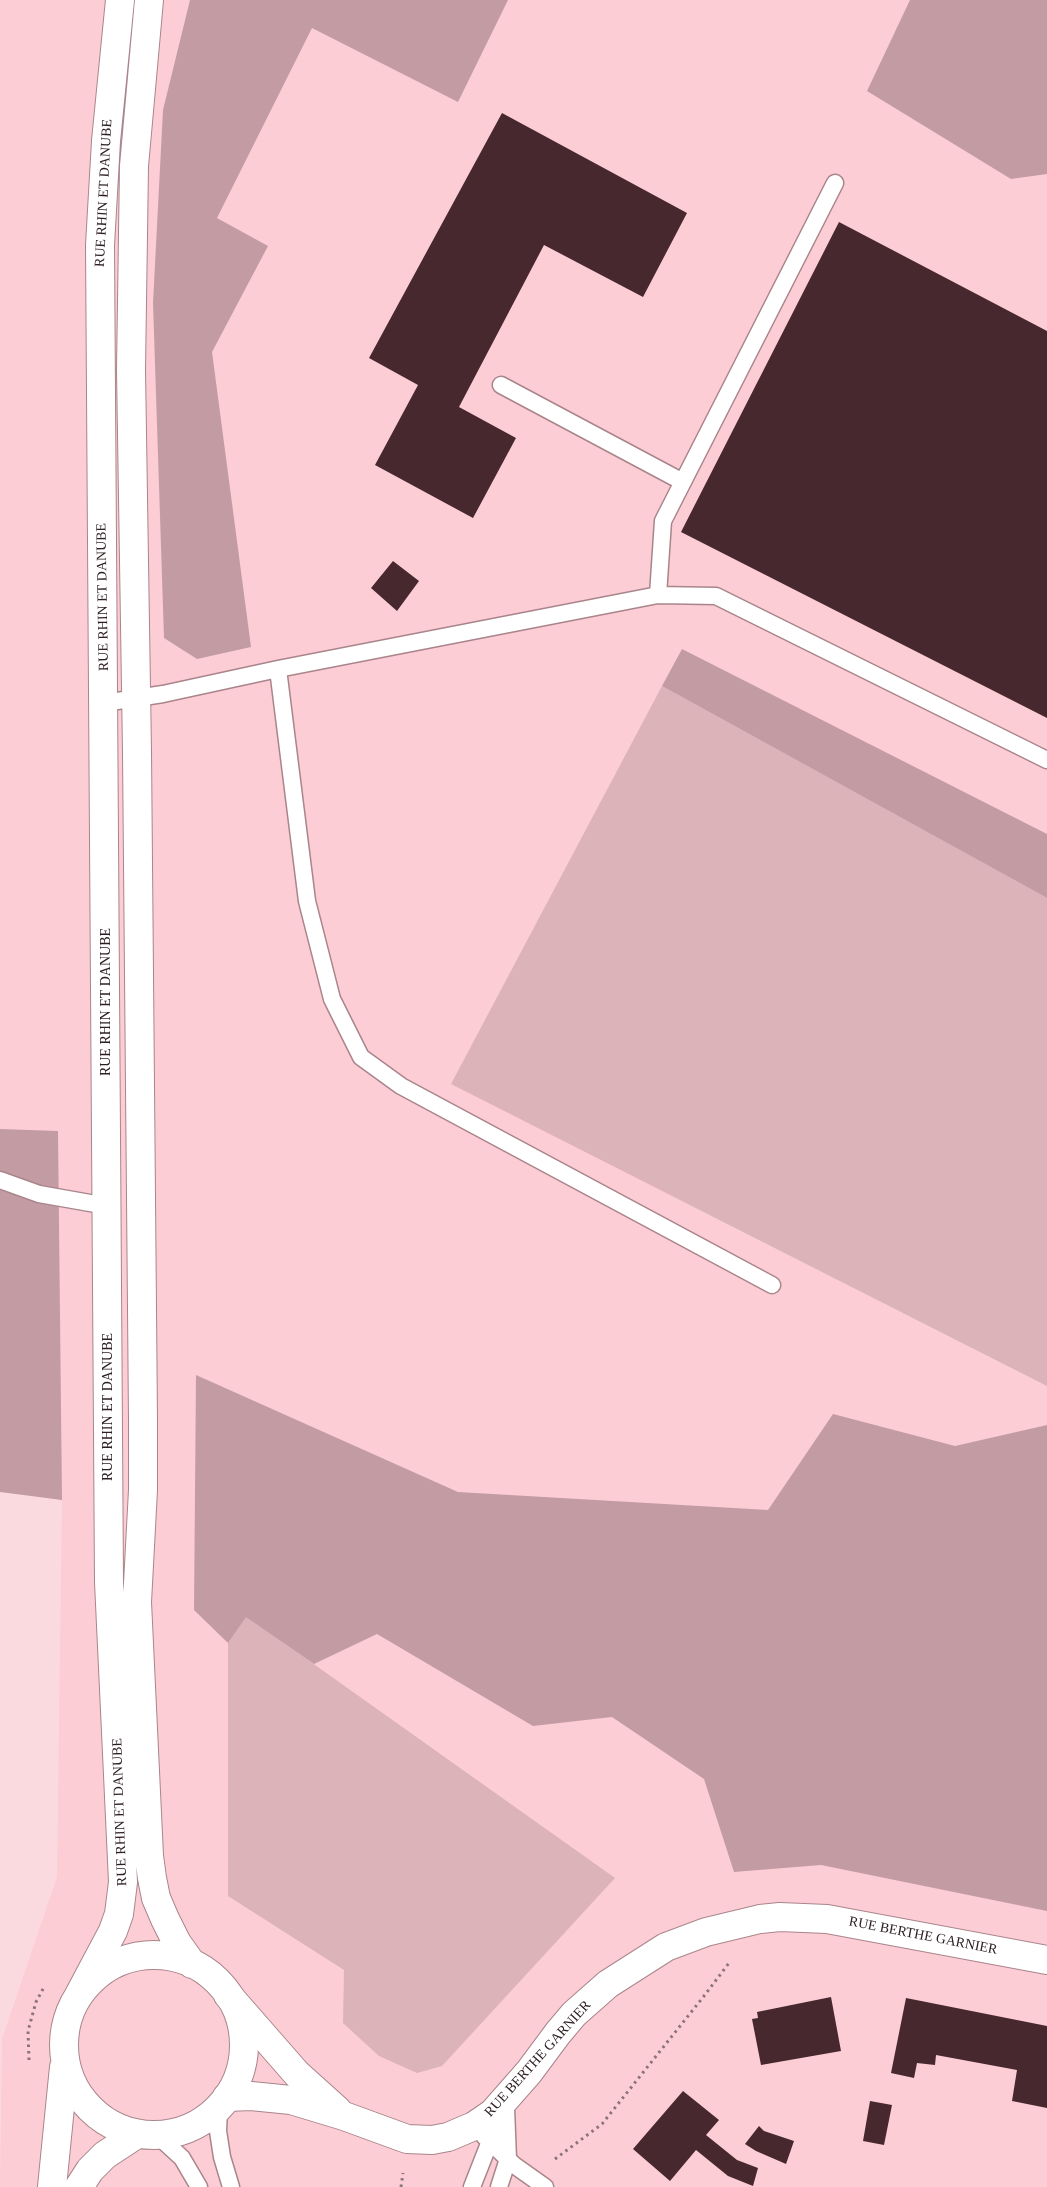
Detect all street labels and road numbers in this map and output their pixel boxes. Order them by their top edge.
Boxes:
street label: RUE RHIN ET DANUBE [92,119,116,267]
street label: RUE RHIN ET DANUBE [93,523,113,671]
street label: RUE RHIN ET DANUBE [98,928,114,1076]
street label: RUE RHIN ET DANUBE [100,1333,116,1481]
street label: RUE RHIN ET DANUBE [109,1738,131,1886]
street label: RUE BERTHE GARNIER [847,1913,999,1959]
street label: RUE BERTHE GARNIER [481,1997,595,2121]

